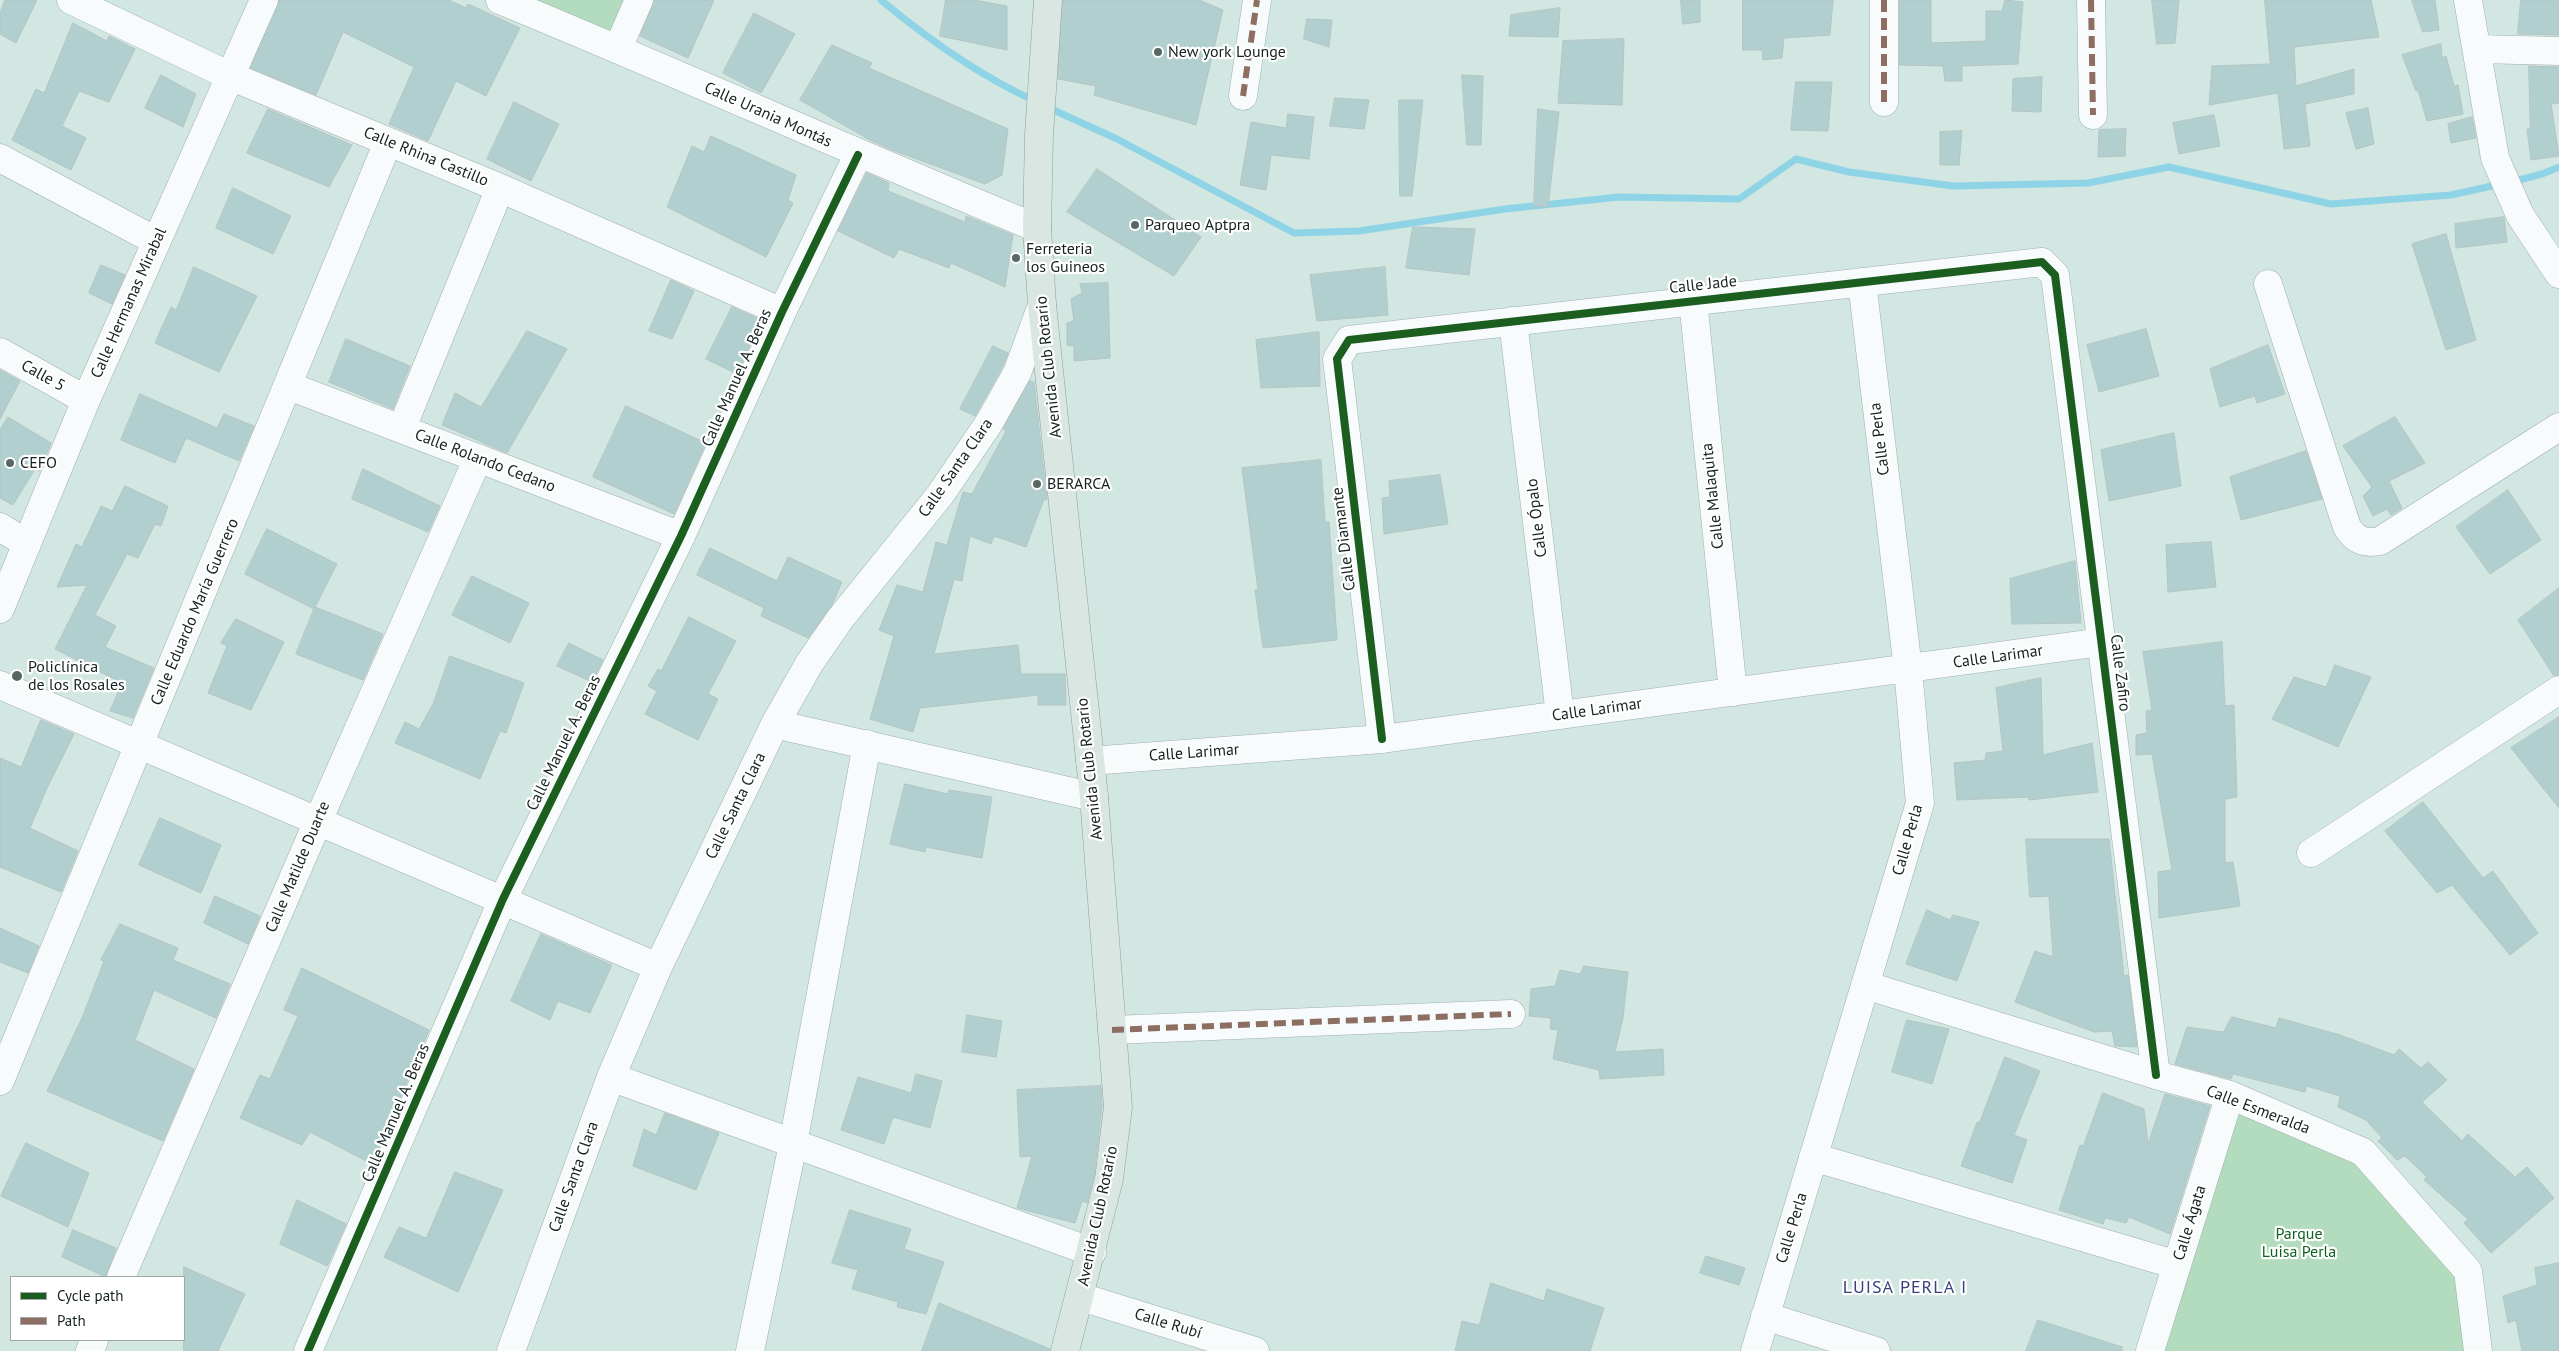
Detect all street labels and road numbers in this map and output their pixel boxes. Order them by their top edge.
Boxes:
street label: Calle Urania Montás [701,78,835,152]
street label: Calle Rhina Castillo [361,123,491,191]
street label: Calle Hermanas Mirabal [87,225,171,381]
street label: Calle Jade [1668,272,1738,298]
street label: Avenida Club Rotario [1032,295,1066,439]
street label: Calle Manuel A. Beras [698,306,776,450]
street label: Calle 5 [18,356,68,396]
street label: Calle Perla [1866,402,1894,476]
street label: Calle Santa Clara [915,415,997,521]
street label: Calle Rolando Cedano [412,425,558,497]
street label: Calle Malaquita [1698,442,1728,550]
street label: Calle Ópalo [1523,477,1551,559]
street label: Calle Diamante [1328,486,1360,592]
street label: Calle Eduardo María Guerrero [147,516,243,708]
street label: Calle Zafiro [2106,633,2134,713]
street label: Calle Larimar [1952,641,2044,673]
street label: Calle Manuel A. Beras [523,672,605,814]
street label: Calle Larimar [1551,694,1643,726]
street label: Avenida Club Rotario [1073,697,1107,841]
street label: Calle Larimar [1148,740,1240,766]
street label: Calle Santa Clara [702,749,770,863]
street label: Calle Matilde Duarte [262,798,334,936]
street label: Calle Perla [1889,802,1927,878]
street label: Calle Manuel A. Beras [358,1041,434,1185]
street label: Calle Esmeralda [2203,1081,2313,1139]
street label: Calle Santa Clara [545,1119,603,1235]
street label: Avenida Club Rotario [1074,1144,1122,1288]
street label: Calle Ágata [2169,1183,2211,1263]
street label: Calle Perla [1772,1190,1812,1266]
street label: Calle Rubí [1132,1305,1204,1343]

